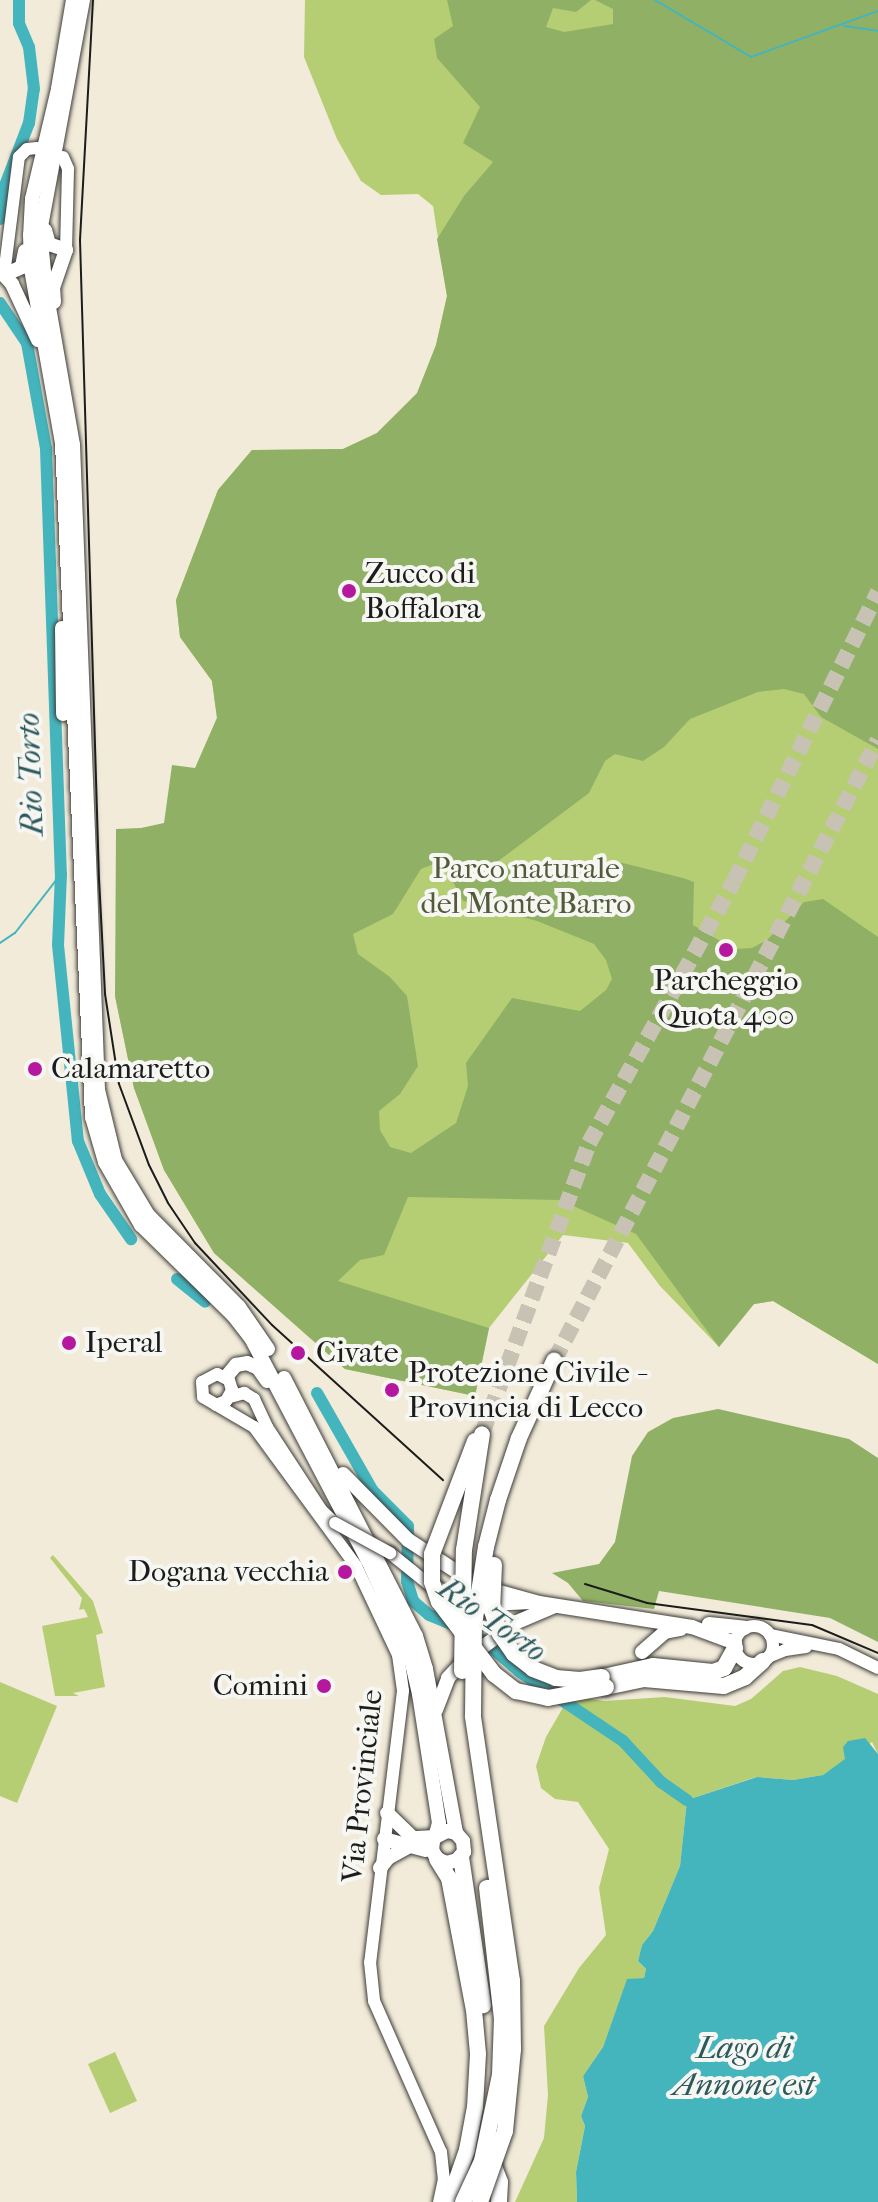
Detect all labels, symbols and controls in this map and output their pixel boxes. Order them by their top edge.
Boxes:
place label: Zucco di Boffalora [365,556,481,626]
marker: Zucco di Boffalora [340,582,358,600]
water label: Rio Torto [10,712,52,836]
park label: Parco naturale del Monte Barro [421,851,631,922]
marker: Parcheggio Quota 400 [717,941,735,959]
place label: Parcheggio Quota 400 [653,963,799,1034]
place label: Calamaretto [51,1051,210,1087]
marker: Calamaretto [26,1060,44,1078]
place label: Iperal [85,1325,163,1361]
marker: Iperal [60,1334,78,1352]
place label: Civate [316,1335,399,1371]
marker: Civate [287,1342,309,1364]
place label: Protezione Civile - Provincia di Lecco [408,1355,644,1426]
marker: Protezione Civile - Provincia di Lecco [383,1381,401,1399]
place label: Dogana vecchia [128,1554,329,1590]
marker: Dogana vecchia [336,1563,354,1581]
water label: Rio Torto [431,1569,553,1671]
place label: Comini [213,1668,308,1704]
marker: Comini [315,1677,333,1695]
street label: Via Provinciale [335,1688,391,1884]
water label: Lago di Annone est [673,2030,815,2105]

